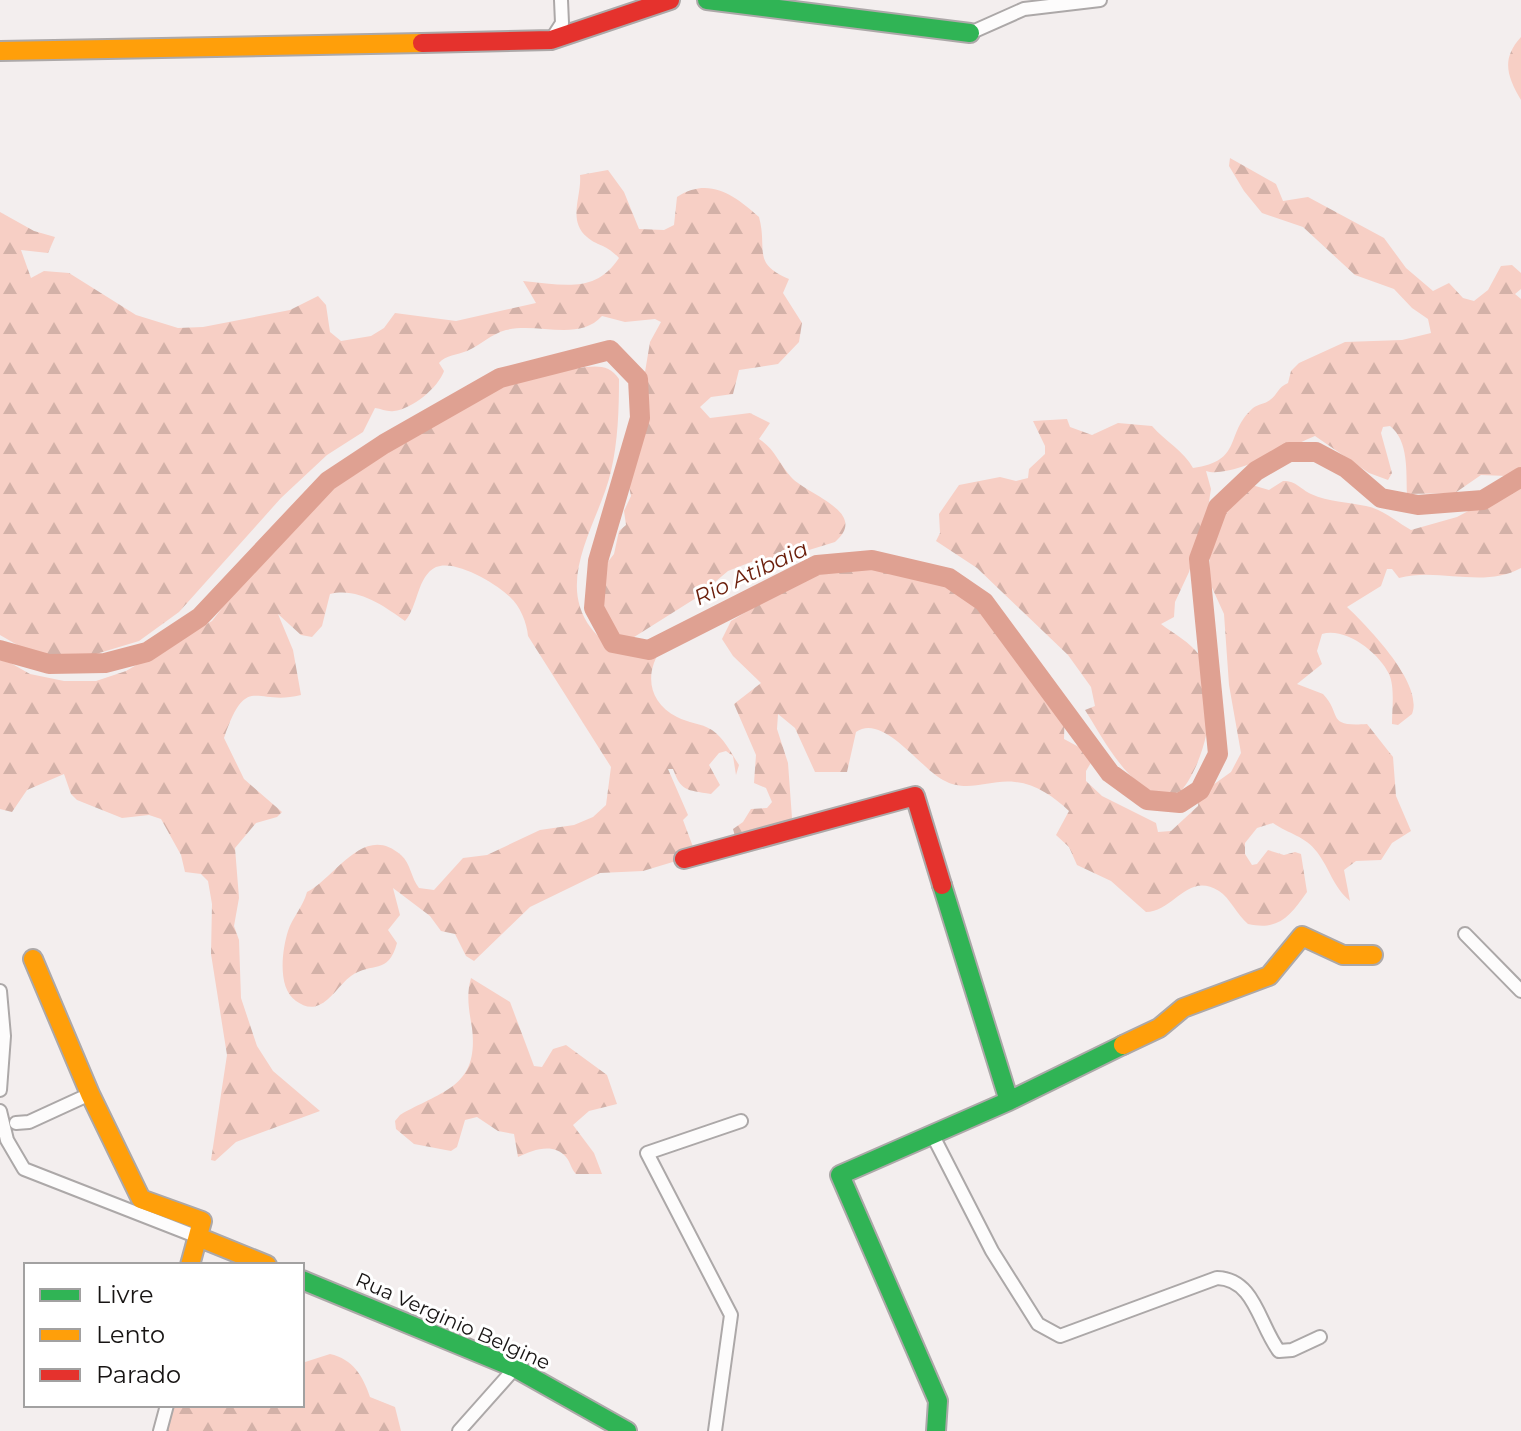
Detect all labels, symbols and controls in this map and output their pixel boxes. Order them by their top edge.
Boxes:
water label: Rio Atibaia [690,535,812,611]
legend [24,1263,304,1407]
street label: Rua Verginio Belgine [352,1267,554,1375]
text: Livre [96,1280,153,1309]
text: Lento [96,1320,165,1349]
text: Parado [96,1360,181,1389]

